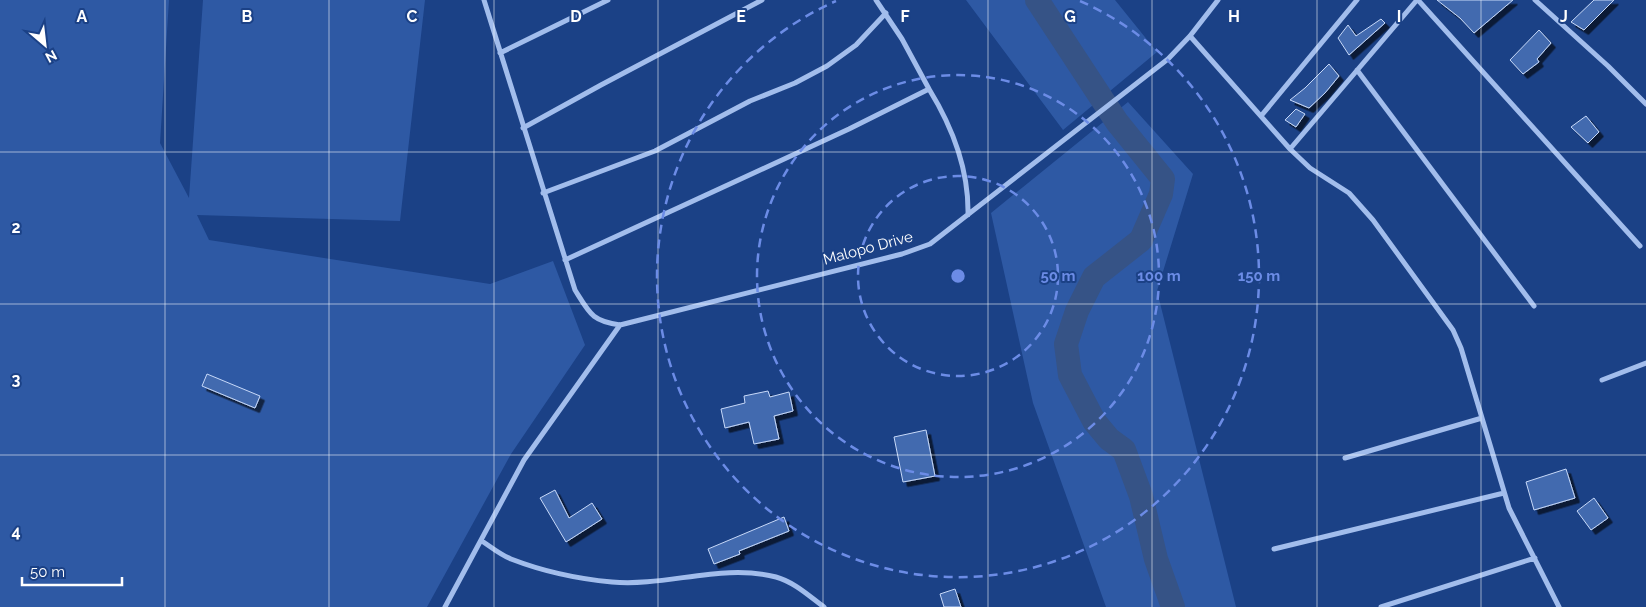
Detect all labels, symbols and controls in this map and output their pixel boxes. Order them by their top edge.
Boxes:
text: A [77,7,88,26]
text: B [242,7,253,26]
text: C [407,7,418,26]
text: D [570,7,582,26]
text: E [736,7,746,26]
text: F [900,7,910,26]
text: G [1064,7,1076,26]
text: H [1228,7,1240,26]
text: I [1397,7,1401,26]
text: J [1560,7,1568,26]
north arrow [20,20,70,70]
text: N [43,47,60,66]
text: 2 [11,218,21,237]
street label: Malopo Drive [821,227,915,269]
centre of rings [949,267,967,285]
text: 50 m [1040,267,1076,285]
text: 100 m [1137,267,1181,285]
text: 150 m [1238,267,1280,285]
text: 3 [12,370,21,389]
text: 4 [11,522,21,541]
scale bar [22,554,122,586]
text: 50 m [30,563,65,581]

